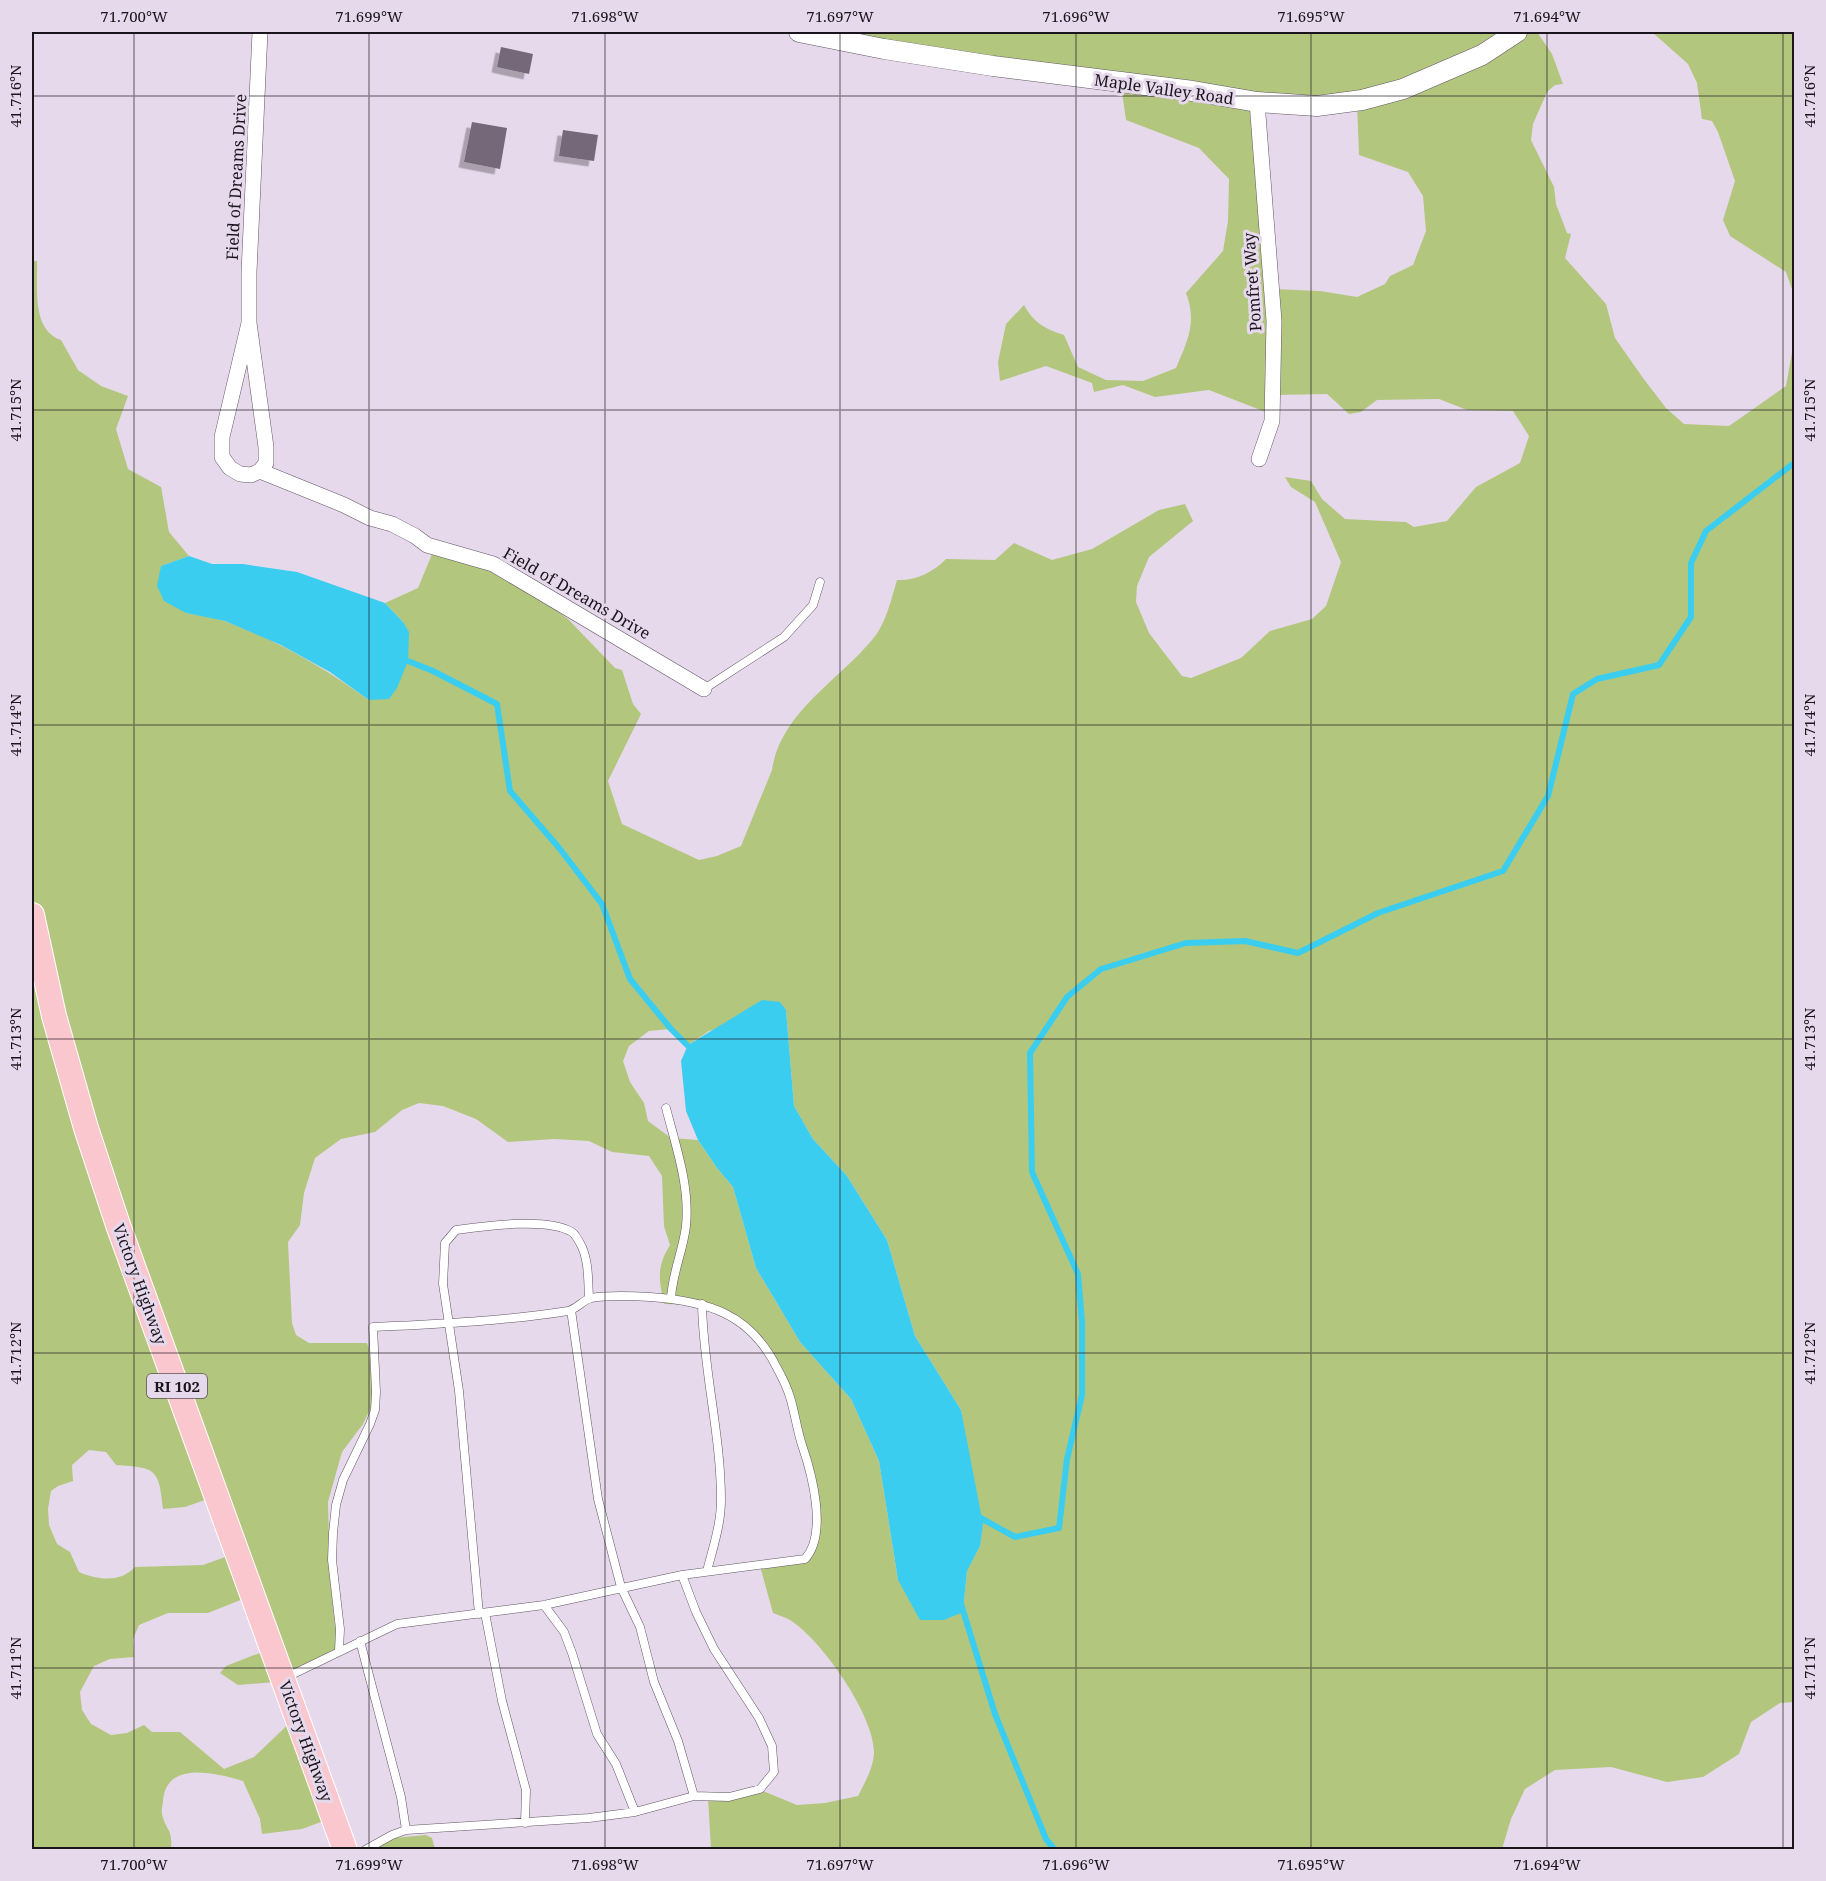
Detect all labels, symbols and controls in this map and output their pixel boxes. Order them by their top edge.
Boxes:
text: 71.700°W [100,6,168,26]
text: 71.699°W [335,6,403,26]
text: 71.698°W [571,6,639,26]
text: 71.697°W [806,6,874,26]
text: 71.696°W [1042,6,1110,26]
text: 71.695°W [1277,6,1345,26]
text: 71.694°W [1513,6,1581,26]
text: 41.716°N [5,64,25,128]
text: 41.716°N [1799,64,1819,128]
street label: Maple Valley Road [1093,68,1235,110]
street label: Field of Dreams Drive [221,93,251,261]
street label: Pomfret Way [1238,231,1266,332]
text: 41.715°N [5,378,25,442]
text: 41.715°N [1799,378,1819,442]
street label: Field of Dreams Drive [499,542,655,644]
text: 41.714°N [5,693,25,757]
text: 41.714°N [1799,693,1819,757]
text: 41.713°N [5,1007,25,1071]
text: 41.713°N [1799,1007,1819,1071]
street label: Victory Highway [108,1220,172,1349]
text: 41.712°N [5,1321,25,1385]
text: 41.712°N [1799,1321,1819,1385]
road number: RI 102 [147,1374,207,1398]
text: 41.711°N [5,1636,25,1700]
text: 41.711°N [1799,1636,1819,1700]
street label: Victory Highway [274,1677,338,1806]
text: 71.700°W [100,1854,168,1874]
text: 71.699°W [335,1854,403,1874]
text: 71.698°W [571,1854,639,1874]
text: 71.697°W [806,1854,874,1874]
text: 71.696°W [1042,1854,1110,1874]
text: 71.695°W [1277,1854,1345,1874]
text: 71.694°W [1513,1854,1581,1874]

